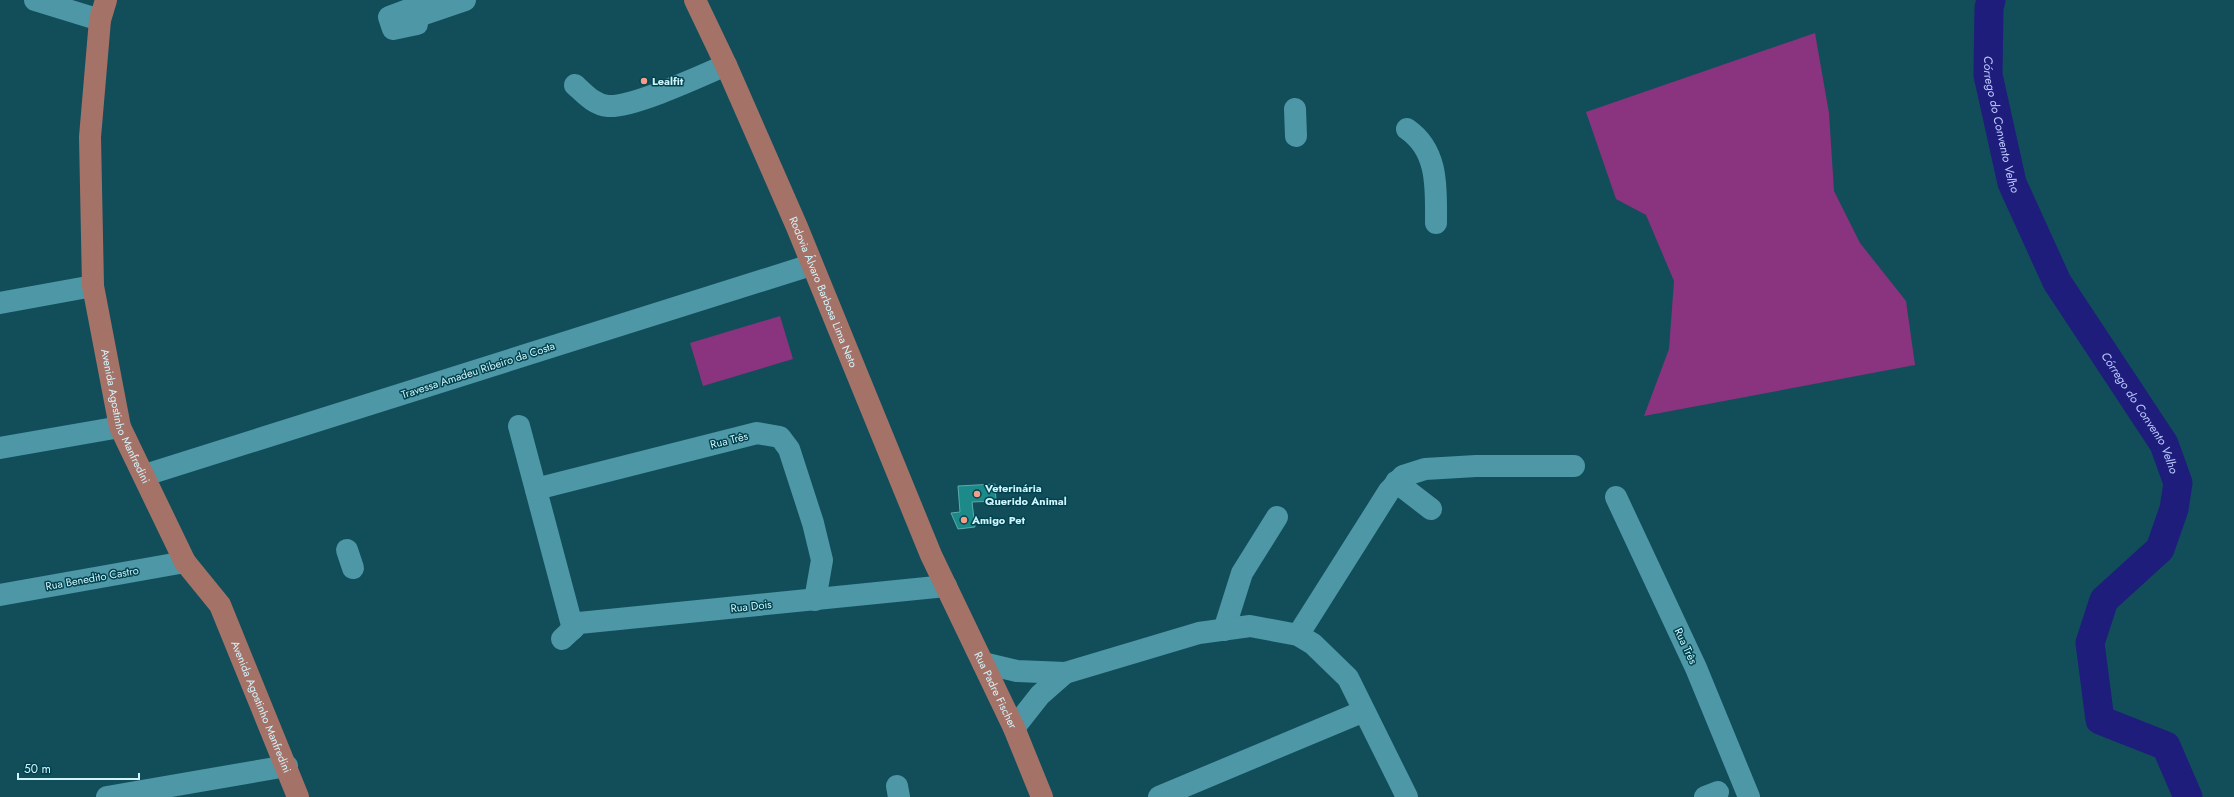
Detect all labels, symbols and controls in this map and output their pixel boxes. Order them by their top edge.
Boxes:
water label: Córrego do Convento Velho [1979,56,2025,196]
place label: Lealfit [652,73,684,89]
marker: Lealfit [639,76,649,86]
street label: Rodovia Álvaro Barbosa Lima Neto [785,214,862,370]
street label: Travessa Amadeu Ribeiro da Costa [399,338,557,402]
street label: Avenida Agostinho Manfredini [97,347,154,486]
water label: Córrego do Convento Velho [2097,348,2183,477]
street label: Rua Três [708,427,750,452]
place label: Veterinária Querido Animal [984,480,1067,509]
marker: Veterinária Querido Animal [972,489,982,499]
place label: Amigo Pet [971,512,1025,528]
marker: Amigo Pet [959,515,969,525]
street label: Rua Benedito Castro [44,562,140,594]
street label: Rua Dois [730,596,773,616]
street label: Rua Três [1671,625,1702,667]
street label: Avenida Agostinho Manfredini [227,638,295,775]
street label: Rua Padre Fischer [970,649,1021,731]
scale bar [18,755,139,781]
text: 50 m [24,760,51,778]

